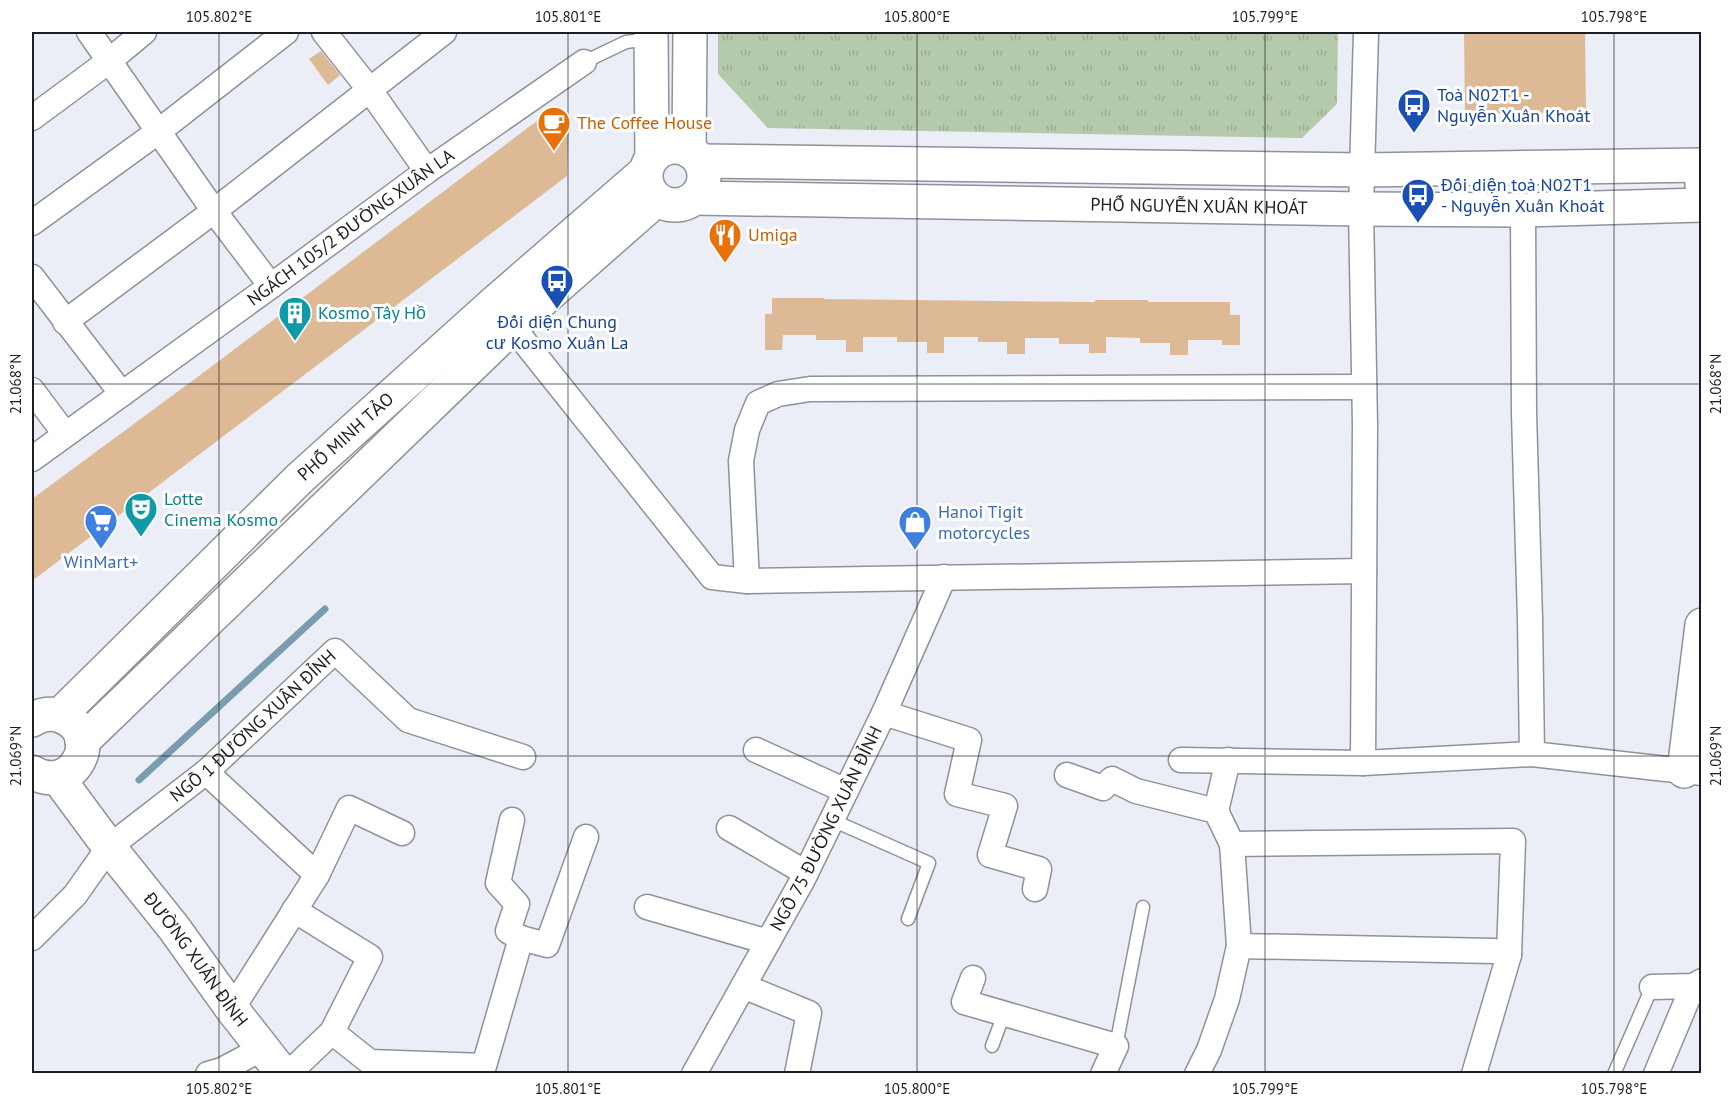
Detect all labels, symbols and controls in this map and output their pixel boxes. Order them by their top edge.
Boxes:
text: 105.802°E [186,7,252,26]
text: 105.801°E [535,7,601,26]
text: 105.800°E [884,7,950,26]
text: 105.799°E [1232,7,1298,26]
text: 105.798°E [1581,7,1647,26]
place label: Toà N02T1 - Nguyễn Xuân Khoát [1437,83,1590,127]
bus stop icon: Toà N02T1 - Nguyễn Xuân Khoát [1396,87,1432,134]
cafe icon: The Coffee House [536,105,572,152]
place label: The Coffee House [577,111,712,134]
street label: NGÁCH 105/2 ĐƯỜNG XUÂN LA [242,143,459,311]
place label: Đối diện toà N02T1 - Nguyễn Xuân Khoát [1440,173,1604,217]
bus stop icon: Đối diện toà N02T1 - Nguyễn Xuân Khoát [1400,177,1436,224]
street label: PHỐ NGUYỄN XUÂN KHOÁT [1090,193,1308,219]
restaurant icon: Umiga [707,217,743,264]
place label: Umiga [748,223,798,246]
bus stop icon: Đối diện Chung cư Kosmo Xuân La [539,263,575,310]
building icon: Kosmo Tây Hồ [277,295,313,342]
place label: Kosmo Tây Hồ [318,301,426,324]
place label: Đối diện Chung cư Kosmo Xuân La [486,310,628,354]
text: 21.068°N [6,354,25,414]
text: 21.068°N [1706,354,1725,414]
street label: PHỐ MINH TẢO [293,387,398,486]
place label: Lotte Cinema Kosmo [164,487,278,531]
theatre icon: Lotte Cinema Kosmo [123,491,159,538]
place label: Hanoi Tigit motorcycles [938,500,1030,544]
supermarket icon: WinMart+ [83,503,119,550]
shop icon: Hanoi Tigit motorcycles [897,504,933,551]
place label: WinMart+ [64,550,138,573]
street label: NGÕ 1 ĐƯỜNG XUÂN ĐỈNH [165,644,340,807]
street label: NGÕ 75 ĐƯỜNG XUÂN ĐỈNH [765,722,887,935]
text: 21.069°N [6,726,25,786]
text: 21.069°N [1706,726,1725,786]
street label: ĐƯỜNG XUÂN ĐỈNH [138,887,253,1031]
text: 105.802°E [186,1079,252,1098]
text: 105.801°E [535,1079,601,1098]
text: 105.800°E [884,1079,950,1098]
text: 105.799°E [1232,1079,1298,1098]
text: 105.798°E [1581,1079,1647,1098]

